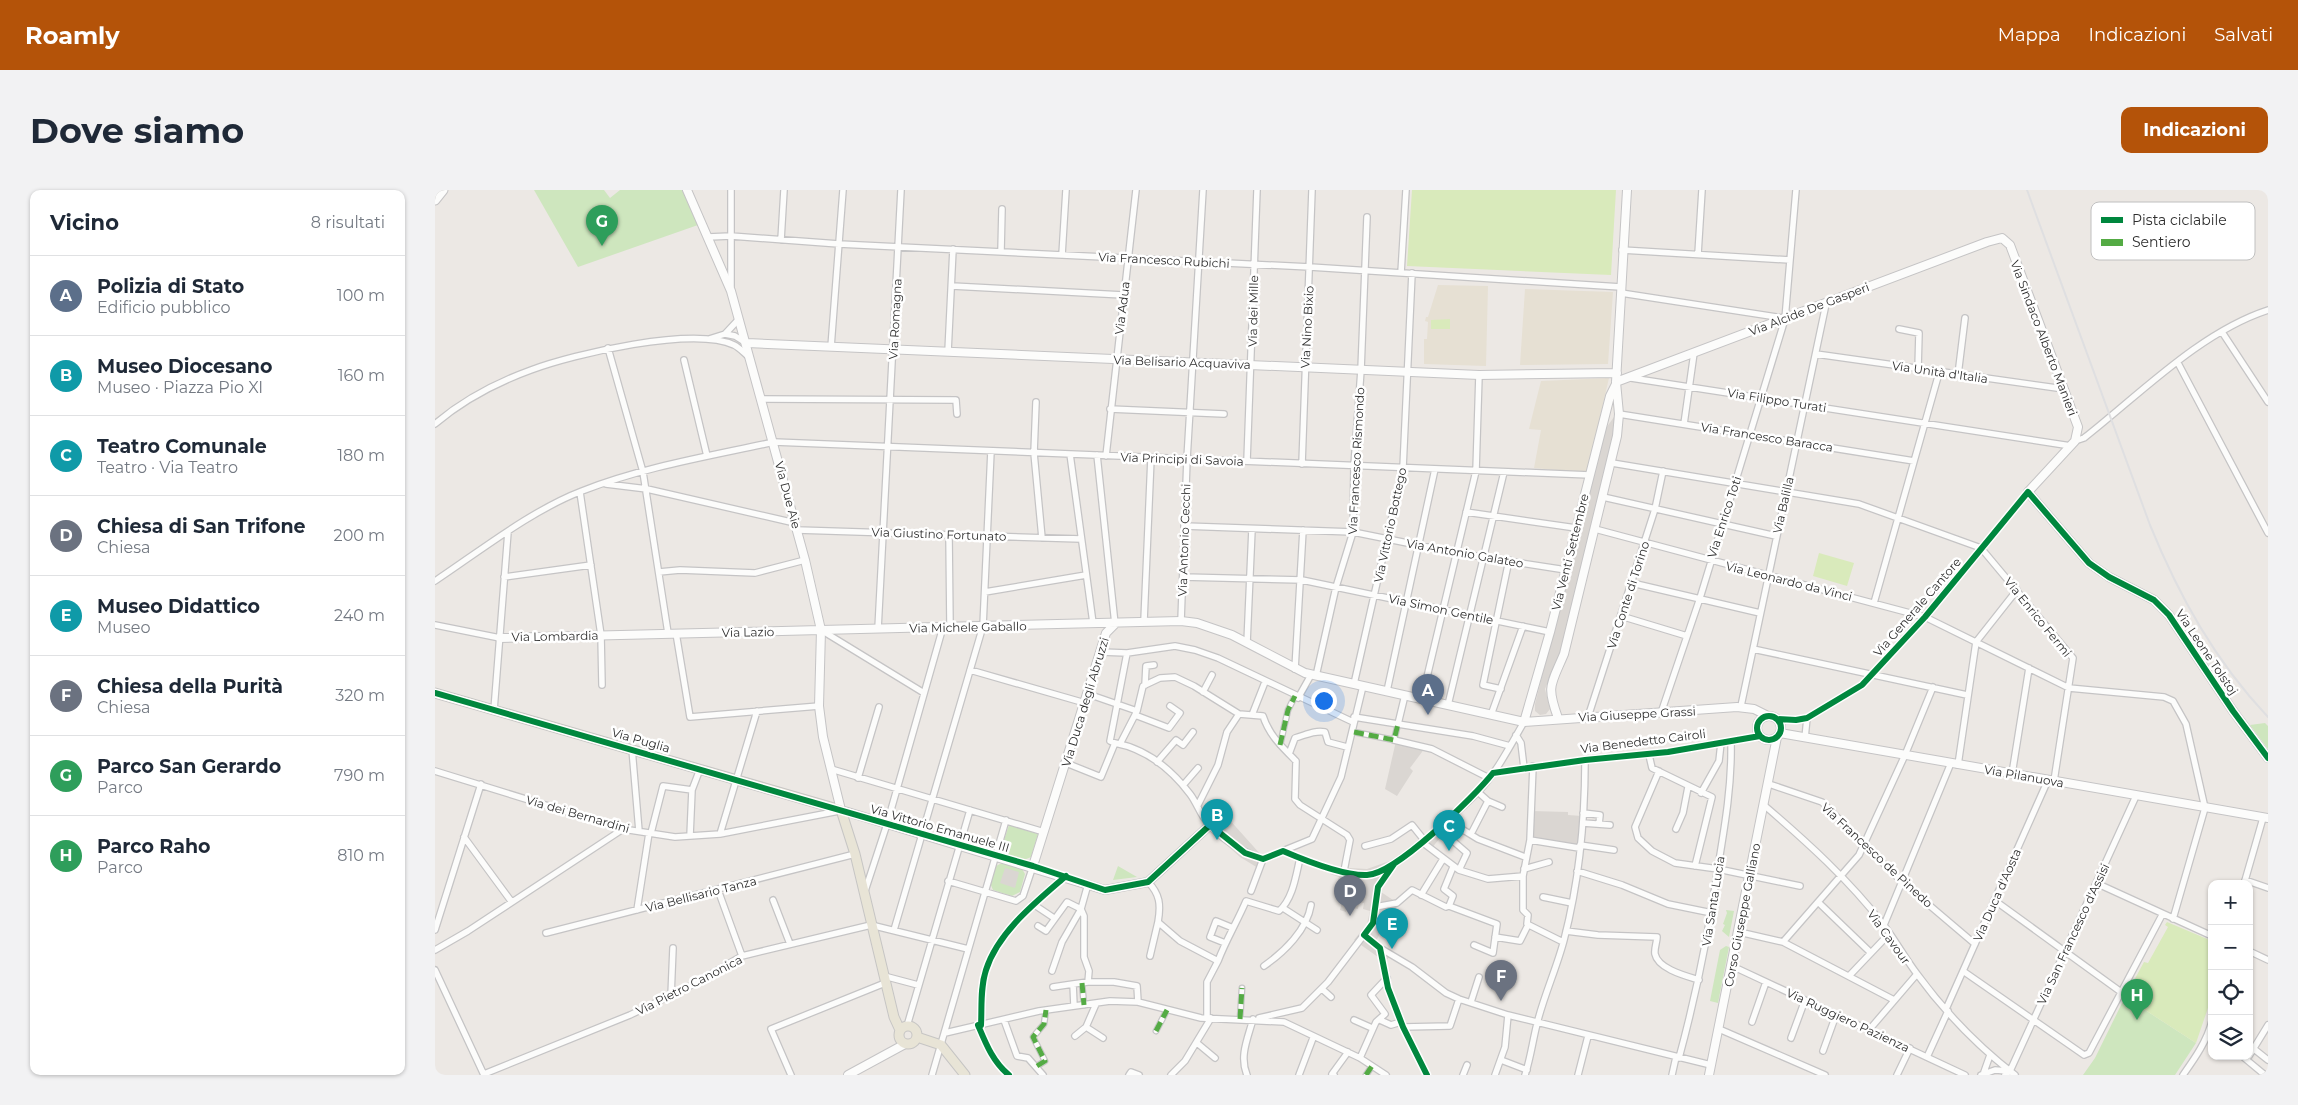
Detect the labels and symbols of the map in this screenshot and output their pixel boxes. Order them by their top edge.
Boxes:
legend [2091,202,2255,260]
pin: G [586,205,618,246]
text: Pista ciclabile [2132,211,2227,229]
text: Sentiero [2132,233,2191,251]
street label: Via Francesco Rubichi [1098,249,1230,271]
street label: Via Sindaco Alberto Manieri [2007,258,2081,418]
street label: Via dei Mille [1245,275,1261,347]
street label: Via Romagna [885,278,905,360]
street label: Via Alcide De Gasperi [1747,279,1871,339]
street label: Via Adua [1111,281,1133,335]
street label: Via Nino Bixio [1297,285,1317,369]
street label: Via Belisario Acquaviva [1113,352,1251,372]
street label: Via Unità d'Italia [1891,358,1989,386]
street label: Via Filippo Turati [1726,385,1828,415]
street label: Via Francesco Rismondo [1345,387,1367,535]
street label: Via Francesco Baracca [1700,419,1834,455]
street label: Via Principi di Savoia [1120,449,1244,469]
street label: Via Due Aie [772,460,804,530]
street label: Via Vittorio Bottego [1370,466,1410,584]
street label: Via Enrico Toti [1704,474,1744,560]
street label: Via Balilla [1769,475,1797,535]
street label: Via Antonio Cecchi [1175,483,1193,597]
street label: Via Venti Settembre [1548,492,1592,612]
street label: Via Giustino Fortunato [871,524,1007,544]
street label: Via Antonio Galateo [1405,535,1525,571]
street label: Via Conte di Torino [1604,539,1652,651]
street label: Via Generale Cantore [1870,554,1964,660]
street label: Via Leonardo da Vinci [1724,558,1854,604]
street label: Via Enrico Fermi [2001,574,2075,660]
street label: Via Simon Gentile [1387,591,1495,627]
street label: Via Leone Tolstoj [2173,606,2241,698]
street label: Via Michele Gaballo [909,618,1027,636]
street label: Via Lazio [722,624,774,640]
street label: Via Lombardia [511,628,599,644]
street label: Via Duca degli Abruzzi [1058,635,1112,769]
pin: A [1412,674,1444,715]
your location [1311,688,1337,714]
street label: Via Giuseppe Grassi [1578,703,1696,725]
street label: Via Puglia [610,725,672,755]
street label: Via Benedetto Cairoli [1580,726,1706,756]
street label: Via Pilanuova [1983,762,2065,790]
street label: Via dei Bernardini [525,792,631,836]
pin: B [1201,799,1233,840]
street label: Via Francesco de Pinedo [1818,799,1936,911]
street label: Via Vittorio Emanuele III [869,801,1011,855]
pin: C [1433,810,1465,851]
street label: Corso Giuseppe Galliano [1721,842,1763,988]
street label: Via Duca d'Aosta [1970,846,2024,944]
street label: Via Santa Lucia [1698,855,1728,947]
street label: Via San Francesco d'Assisi [2034,861,2112,1007]
street label: Via Bellisario Tanza [644,873,758,915]
pin: D [1334,875,1366,916]
street label: Via Cavour [1864,907,1914,967]
pin: E [1376,908,1408,949]
street label: Via Pietro Canonica [633,952,745,1018]
pin: F [1485,960,1517,1001]
pin: H [2121,979,2153,1020]
street label: Via Ruggiero Pazienza [1784,985,1912,1055]

